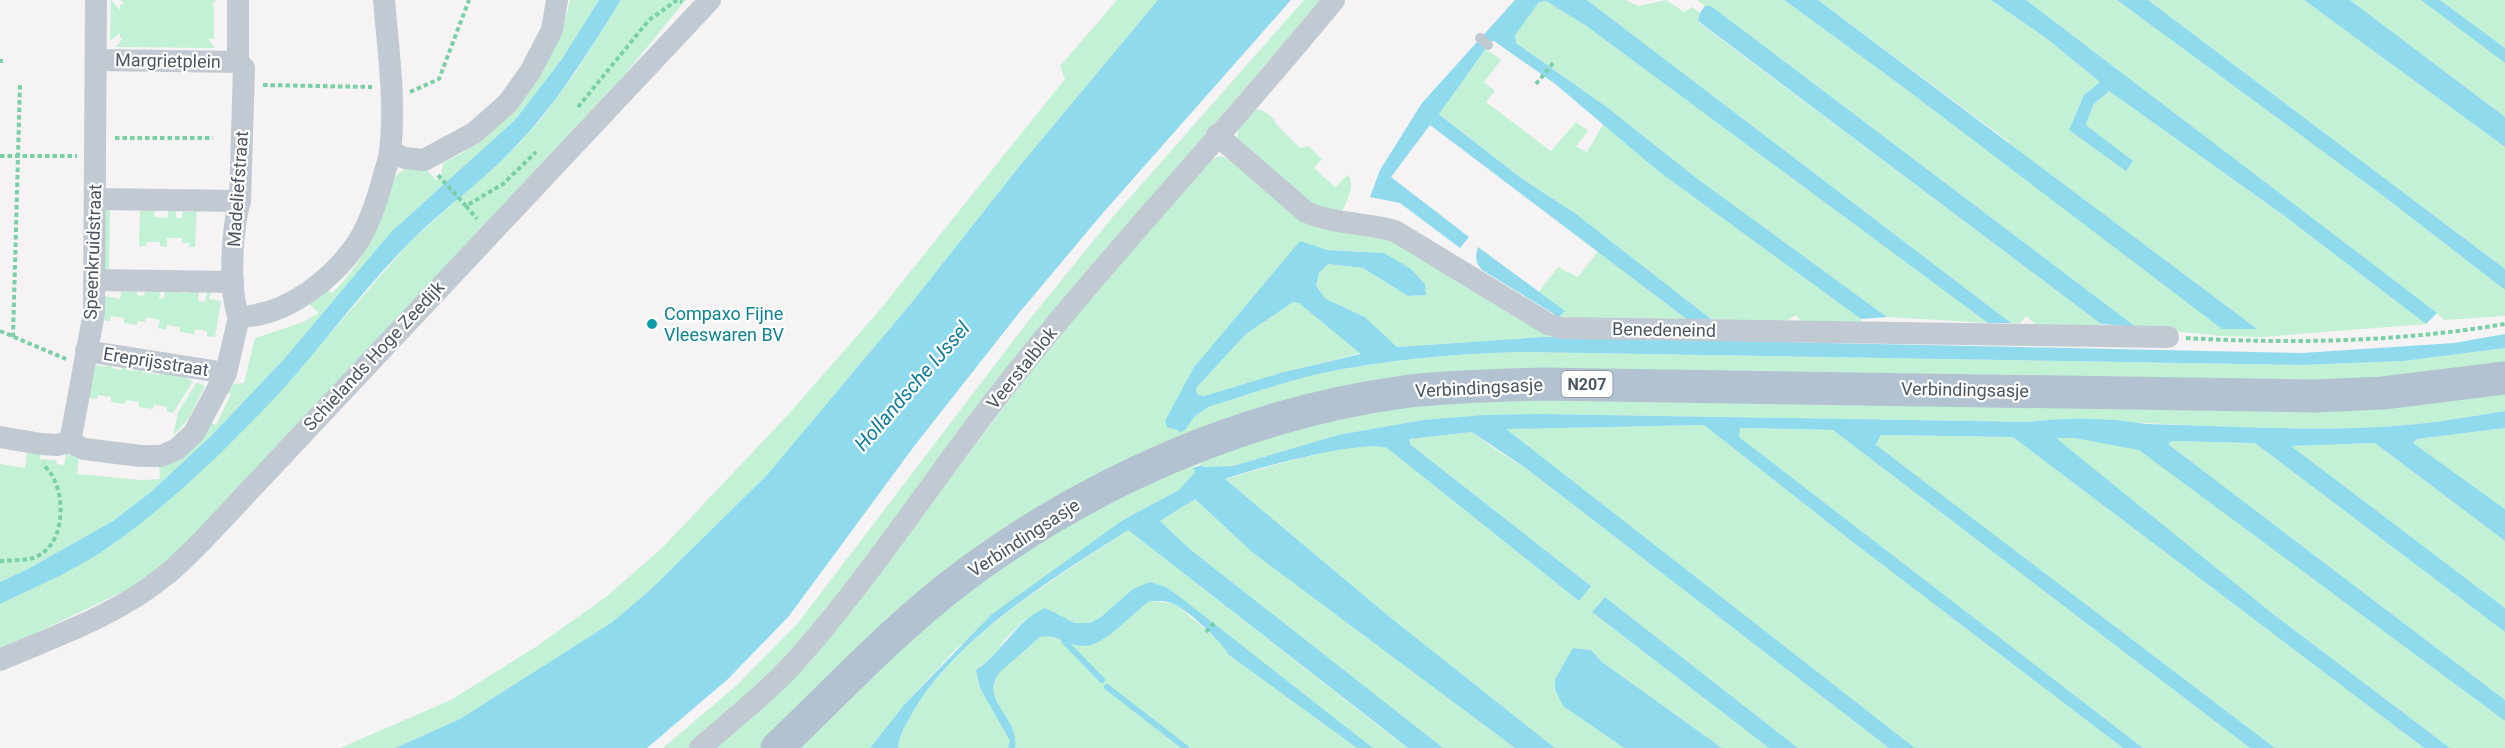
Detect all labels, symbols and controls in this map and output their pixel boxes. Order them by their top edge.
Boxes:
street label: Margrietplein [115,49,221,72]
street label: Madeliefstraat [223,130,252,248]
street label: Speenkruidstraat [80,184,105,320]
street label: Schielands Hoge Zeedijk [299,276,449,435]
place label: Compaxo Fijne Vleeswaren BV [664,303,784,345]
water label: Hollandsche IJssel [849,316,975,456]
marker: Compaxo Fijne Vleeswaren BV [645,317,659,331]
street label: Benedeneind [1612,318,1716,341]
street label: Veerstalblok [982,322,1062,413]
street label: Ereprijsstraat [102,343,210,380]
road number: N207 [1562,371,1612,397]
street label: Verbindingsasje [1415,374,1543,401]
street label: Verbindingsasje [1901,378,2029,401]
street label: Verbindingsasje [964,494,1083,581]

